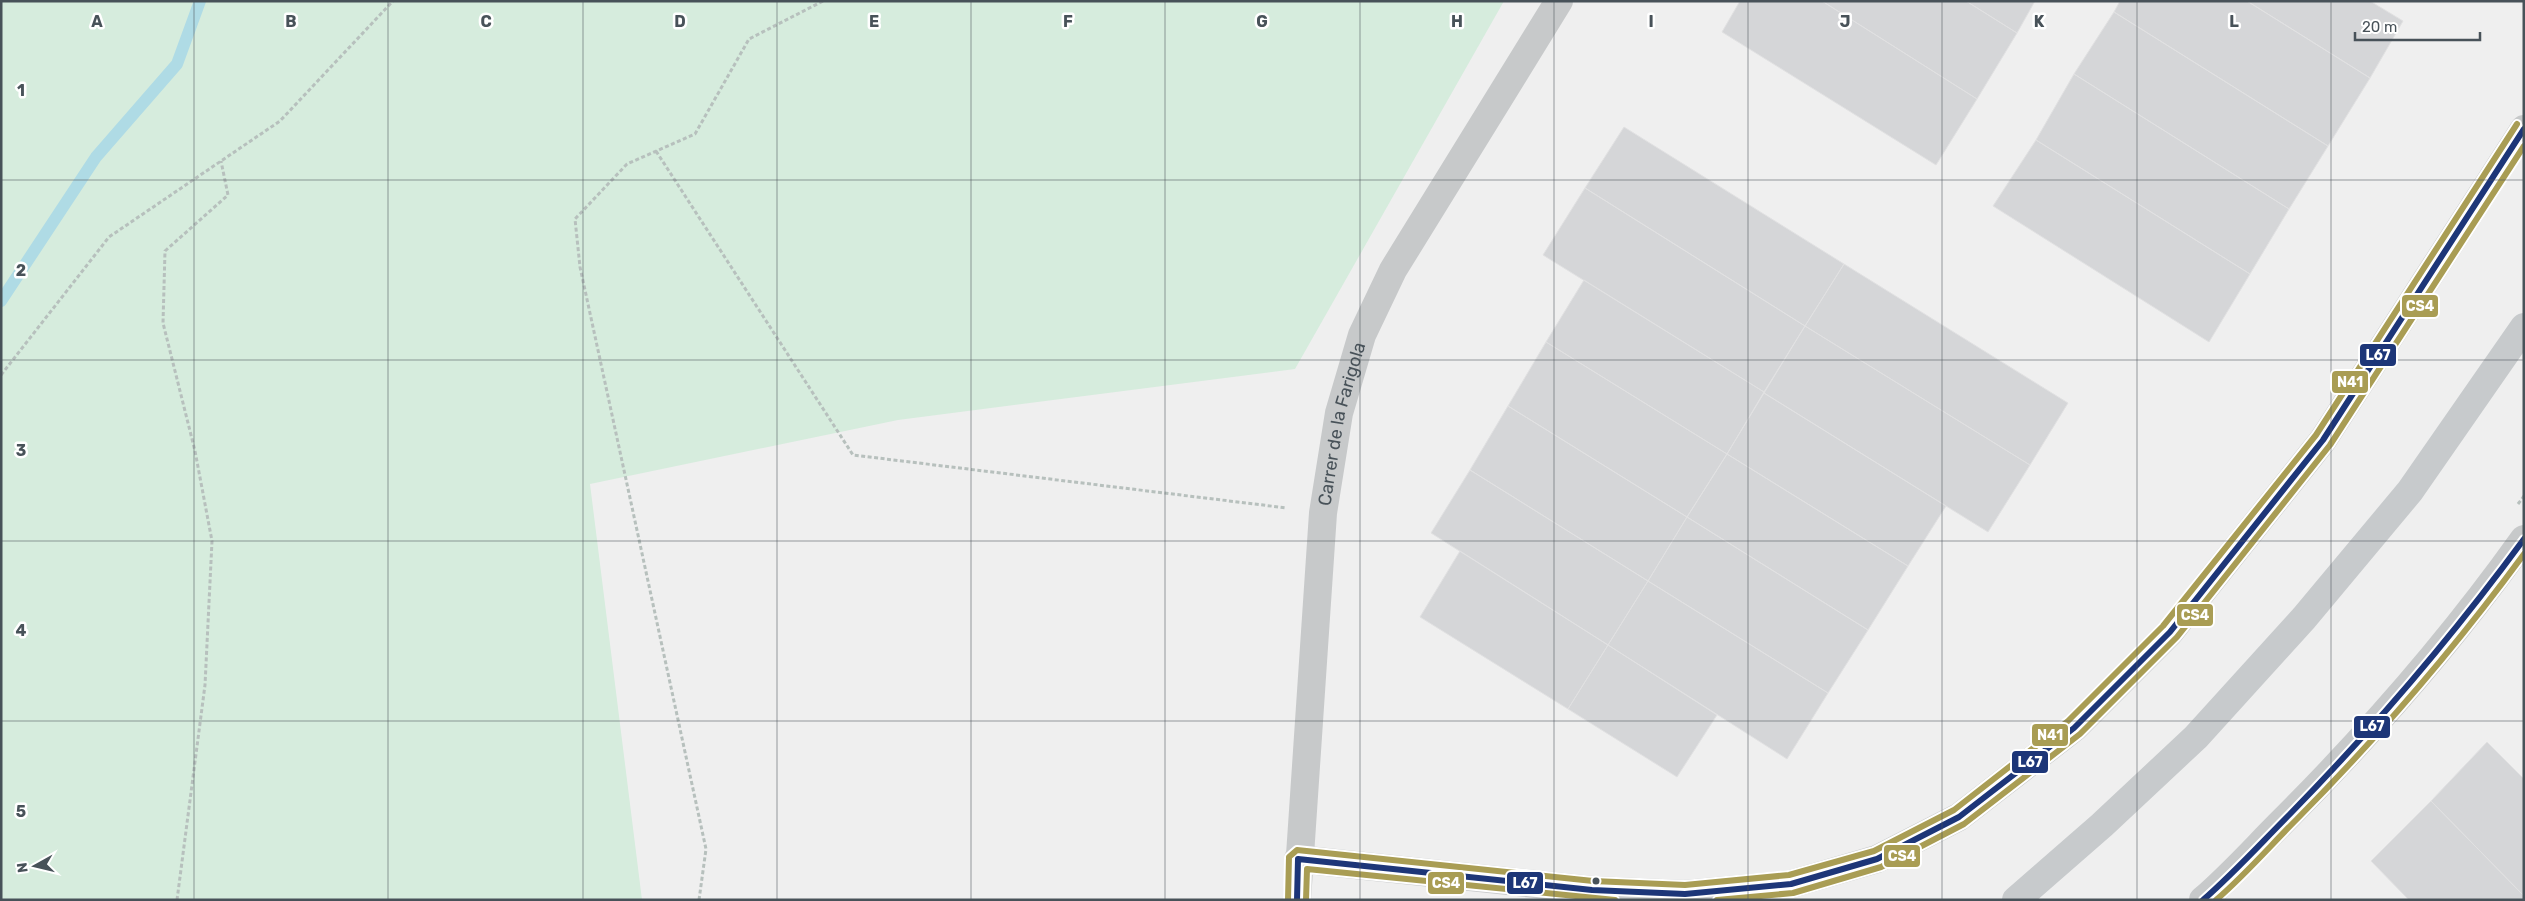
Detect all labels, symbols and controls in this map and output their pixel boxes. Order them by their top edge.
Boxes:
scale bar [2355,10,2480,42]
text: A [91,12,103,31]
text: B [285,12,297,31]
text: C [480,12,492,31]
text: D [674,12,686,31]
text: E [869,12,879,31]
text: F [1063,12,1073,31]
text: G [1256,12,1268,31]
text: H [1451,12,1463,31]
text: I [1648,12,1654,31]
text: J [1840,12,1850,31]
text: K [2034,12,2045,31]
text: L [2229,12,2239,31]
text: 20 m [2362,18,2397,36]
text: 1 [17,81,25,100]
text: 2 [16,261,26,280]
line badge: CS4 [2401,294,2439,318]
text: CS4 [2406,298,2435,315]
street label: Carrer de la Farigola [1313,340,1370,507]
line badge: L67 [2359,343,2397,367]
text: L67 [2365,347,2391,364]
line badge: N41 [2331,370,2369,394]
text: N41 [2337,374,2363,391]
text: 3 [16,441,26,460]
line badge: CS4 [2176,603,2214,627]
text: CS4 [2181,607,2210,624]
text: 4 [16,621,27,640]
line badge: L67 [2353,715,2391,739]
text: L67 [2359,718,2385,735]
line badge: N41 [2031,723,2069,747]
text: N41 [2037,727,2063,744]
line badge: L67 [2011,750,2049,774]
text: L67 [2017,754,2043,771]
text: 5 [16,802,26,821]
north arrow [10,841,60,891]
line badge: CS4 [1883,844,1921,868]
text: CS4 [1888,848,1917,865]
text: N [14,862,32,874]
line badge: CS4 [1427,871,1465,895]
line badge: L67 [1506,871,1544,895]
text: CS4 [1432,875,1461,892]
text: L67 [1512,875,1538,892]
unlabelled marker [1591,876,1601,886]

